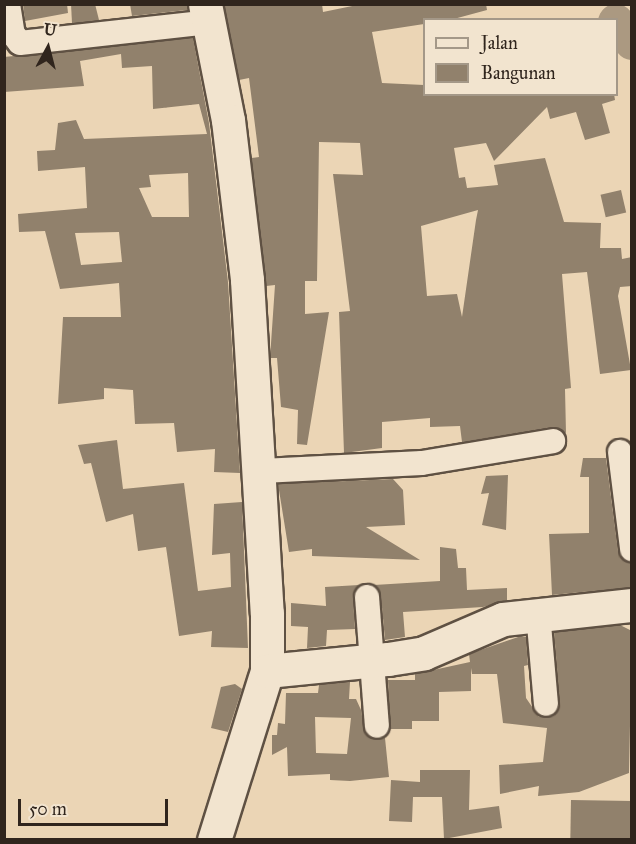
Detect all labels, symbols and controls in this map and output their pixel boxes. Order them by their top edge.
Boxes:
north arrow [18,18,78,78]
legend [423,18,618,96]
text: U [43,19,58,40]
text: Jalan [481,32,518,54]
text: Bangunan [481,62,556,84]
scale bar [21,787,171,825]
text: 50 m [29,798,67,820]

